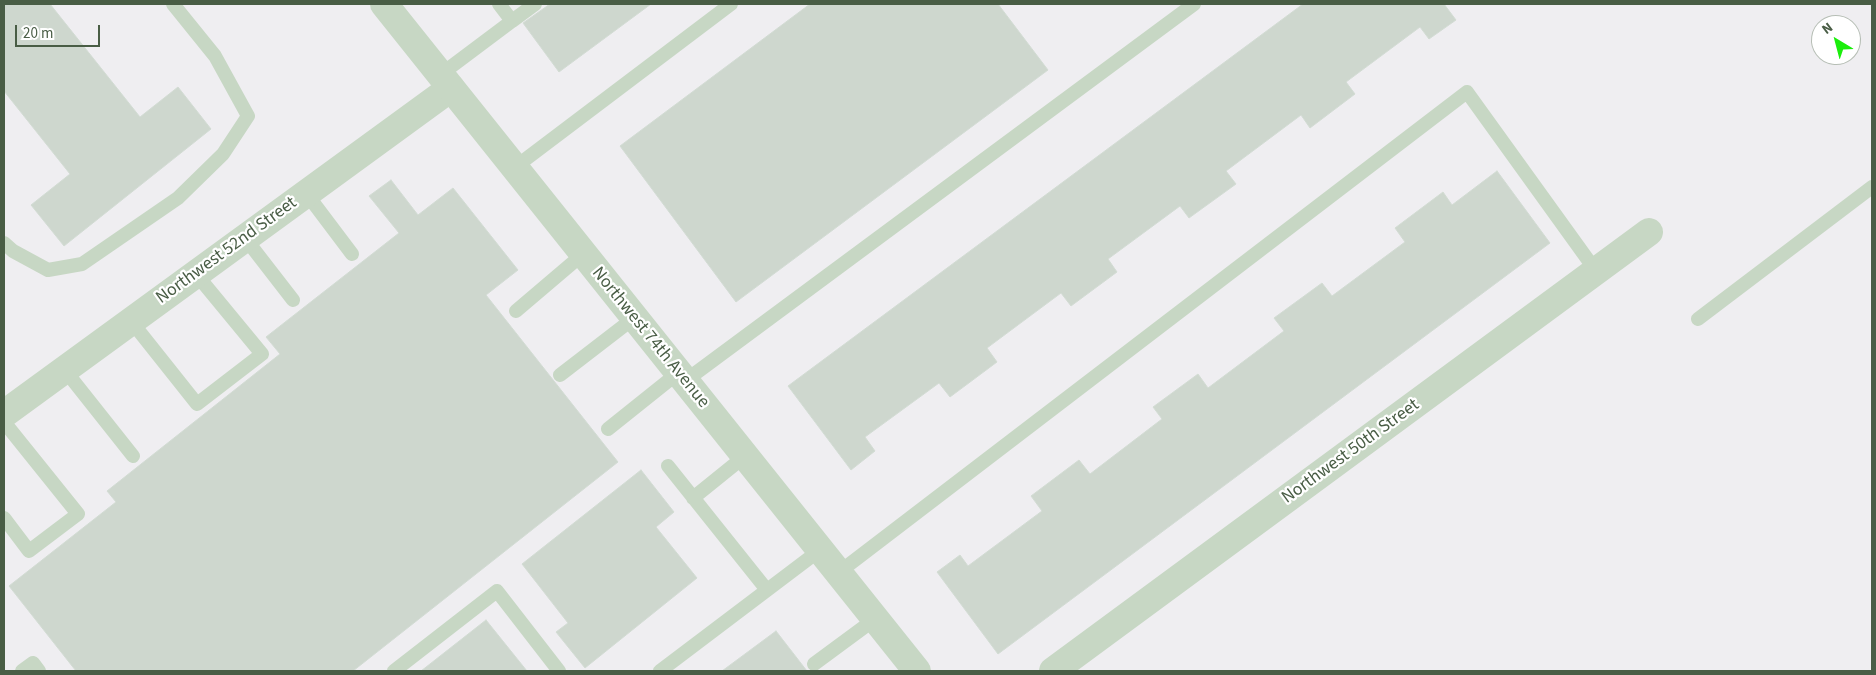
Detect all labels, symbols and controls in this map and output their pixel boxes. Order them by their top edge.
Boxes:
scale bar [18,15,102,47]
north arrow [1811,15,1861,65]
text: N [1818,18,1837,40]
text: 20 m [23,23,53,44]
street label: Northwest 52nd Street [152,193,302,309]
street label: Northwest 74th Avenue [587,263,713,413]
street label: Northwest 50th Street [1278,395,1424,509]

